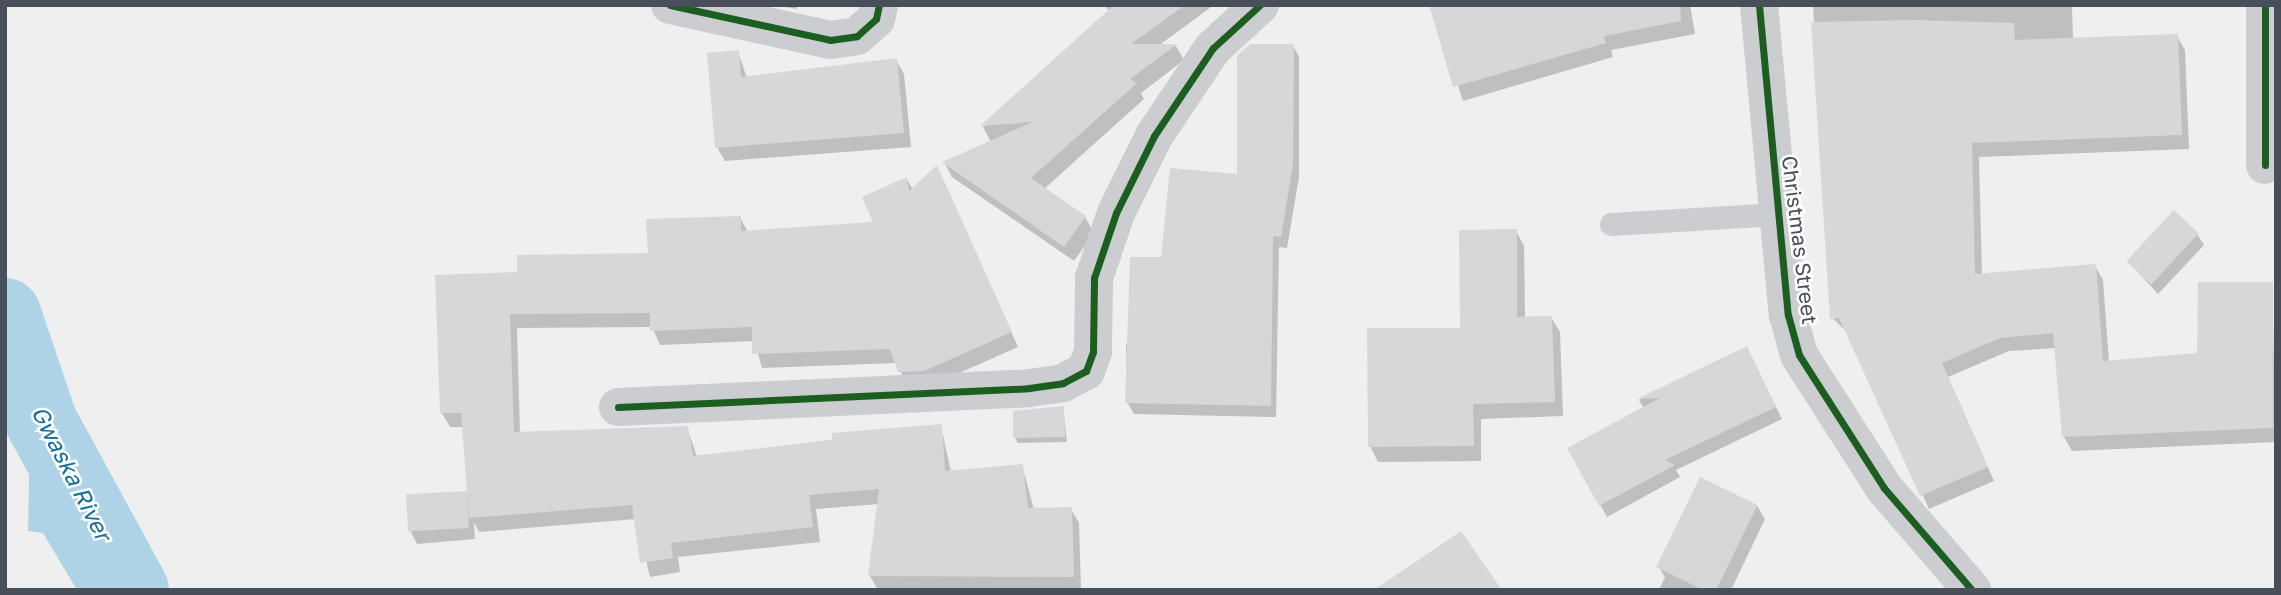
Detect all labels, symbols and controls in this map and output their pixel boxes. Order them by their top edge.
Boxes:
street label: Christmas Street [1777,154,1823,326]
water label: Gwaska River [26,401,118,545]

